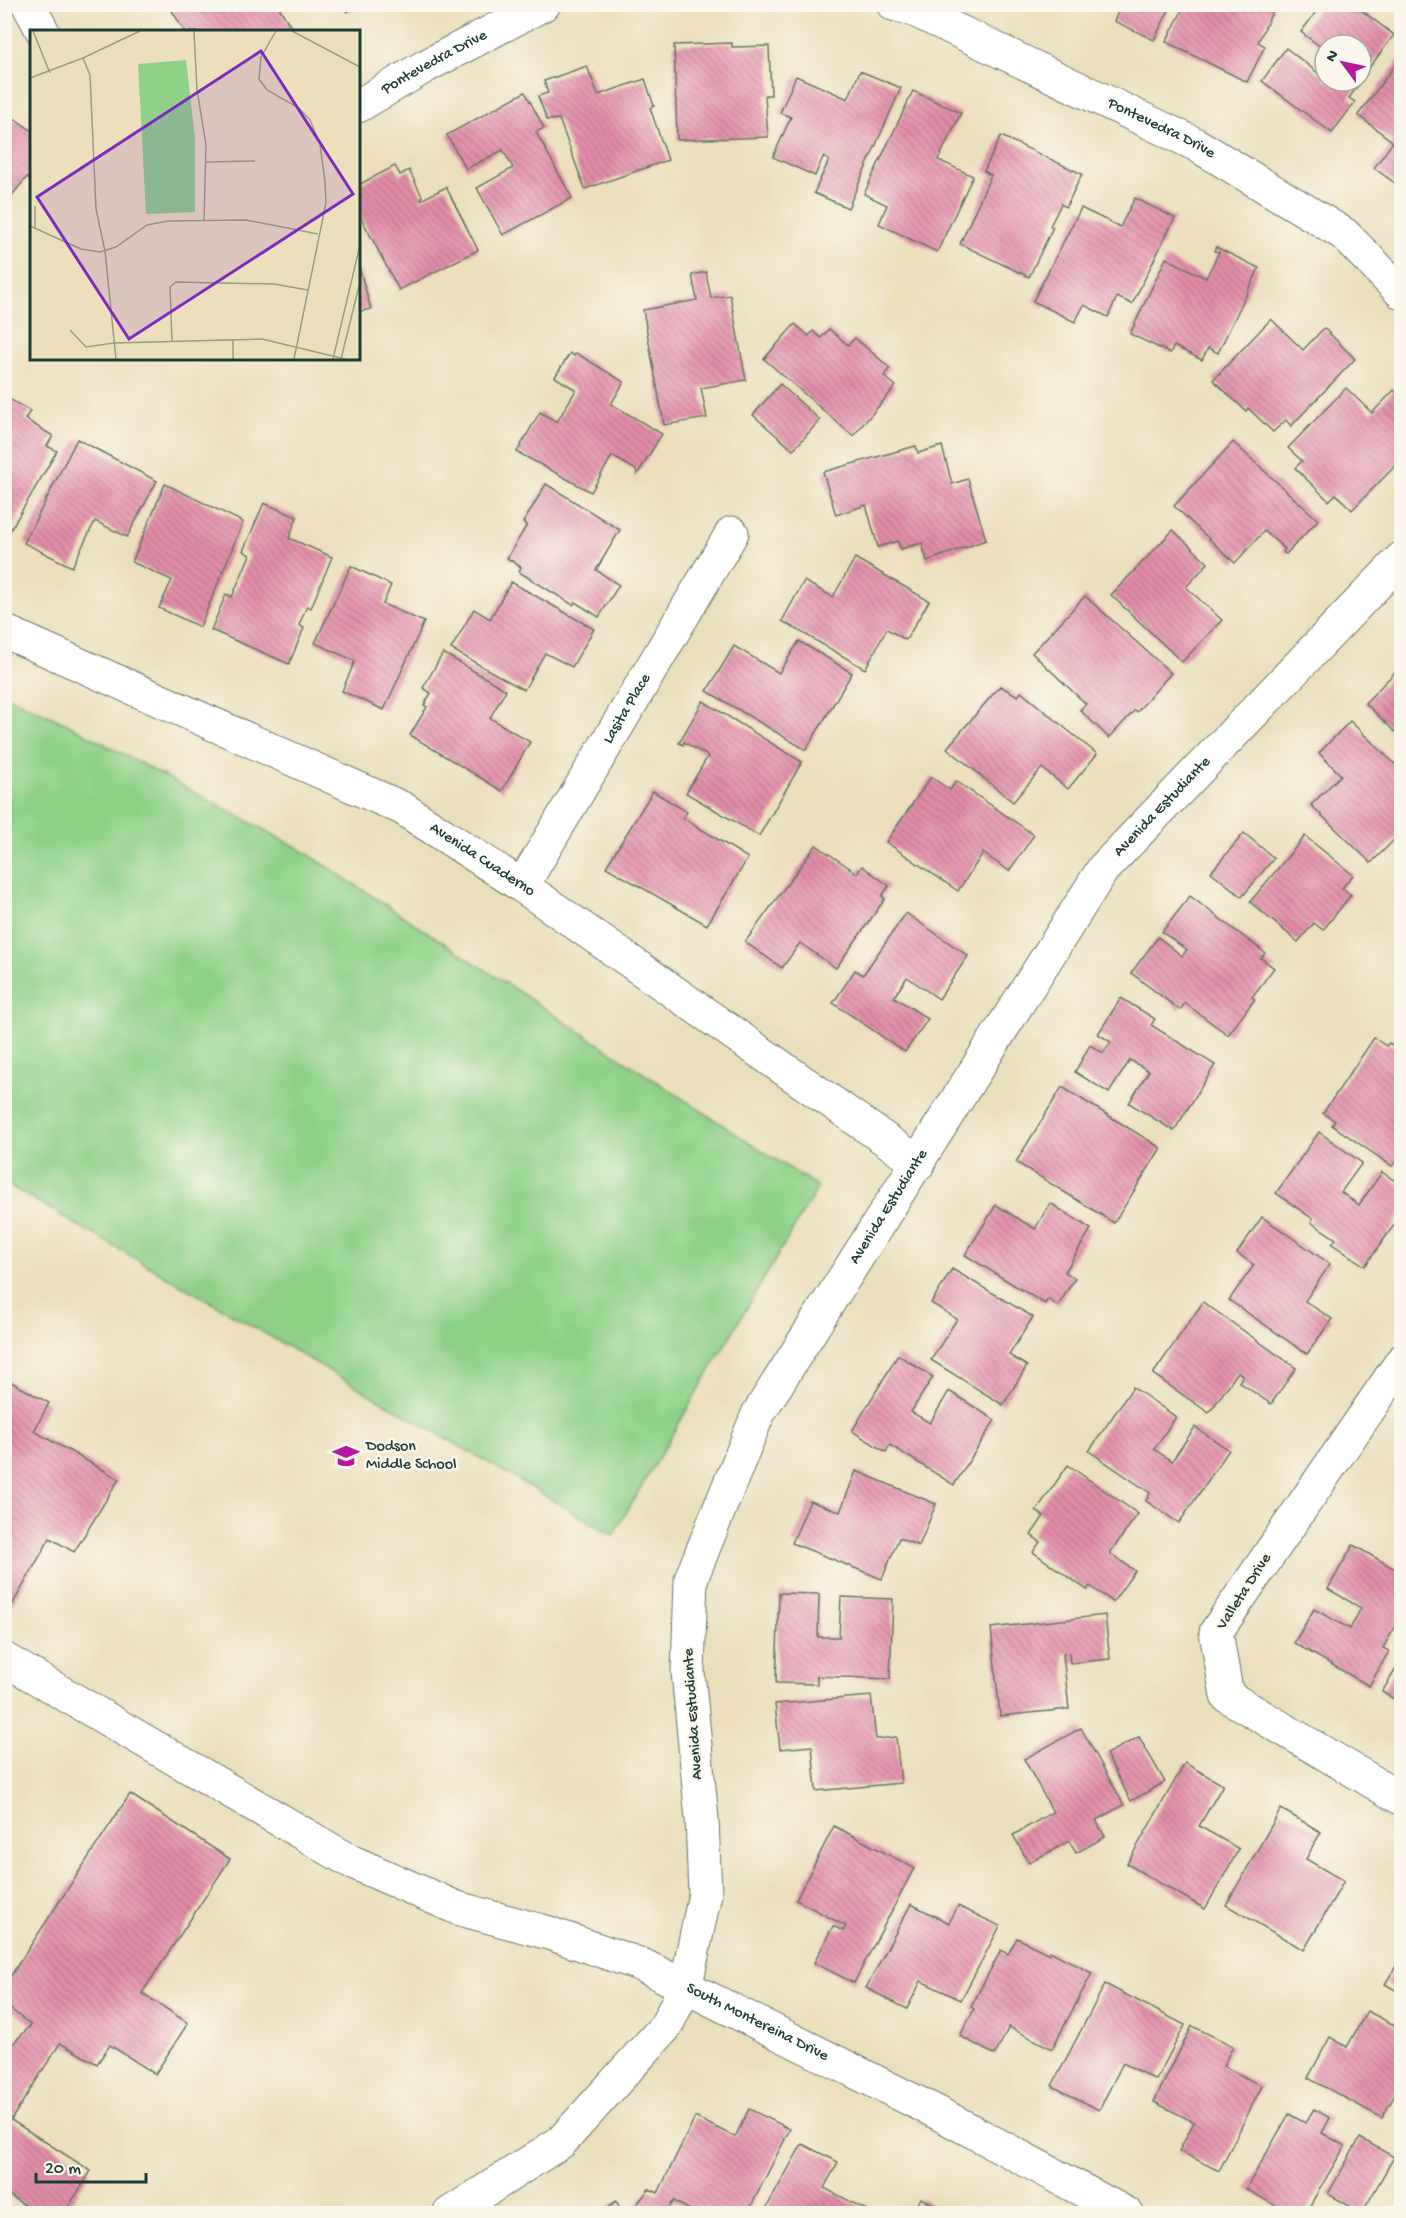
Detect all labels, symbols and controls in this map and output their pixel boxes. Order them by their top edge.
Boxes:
street label: Pontevedra Drive [378,26,491,100]
inset map [30,30,360,360]
north arrow [1313,33,1373,93]
text: N [1323,47,1344,66]
street label: Pontevedra Drive [1103,94,1219,164]
street label: Lasita Place [599,670,656,747]
street label: Avenida Estudiante [1110,752,1216,861]
street label: Avenida Cuaderno [426,819,538,901]
street label: Avenida Estudiante [846,1146,933,1268]
place label: Dodson Middle School [365,1438,456,1475]
school or university icon: Dodson Middle School [331,1441,361,1471]
street label: Valleta Drive [1213,1550,1277,1635]
street label: Avenida Estudiante [680,1647,708,1780]
street label: South Montereina Drive [683,1979,832,2066]
scale bar [36,2146,146,2184]
text: 20 m [45,2159,81,2180]

